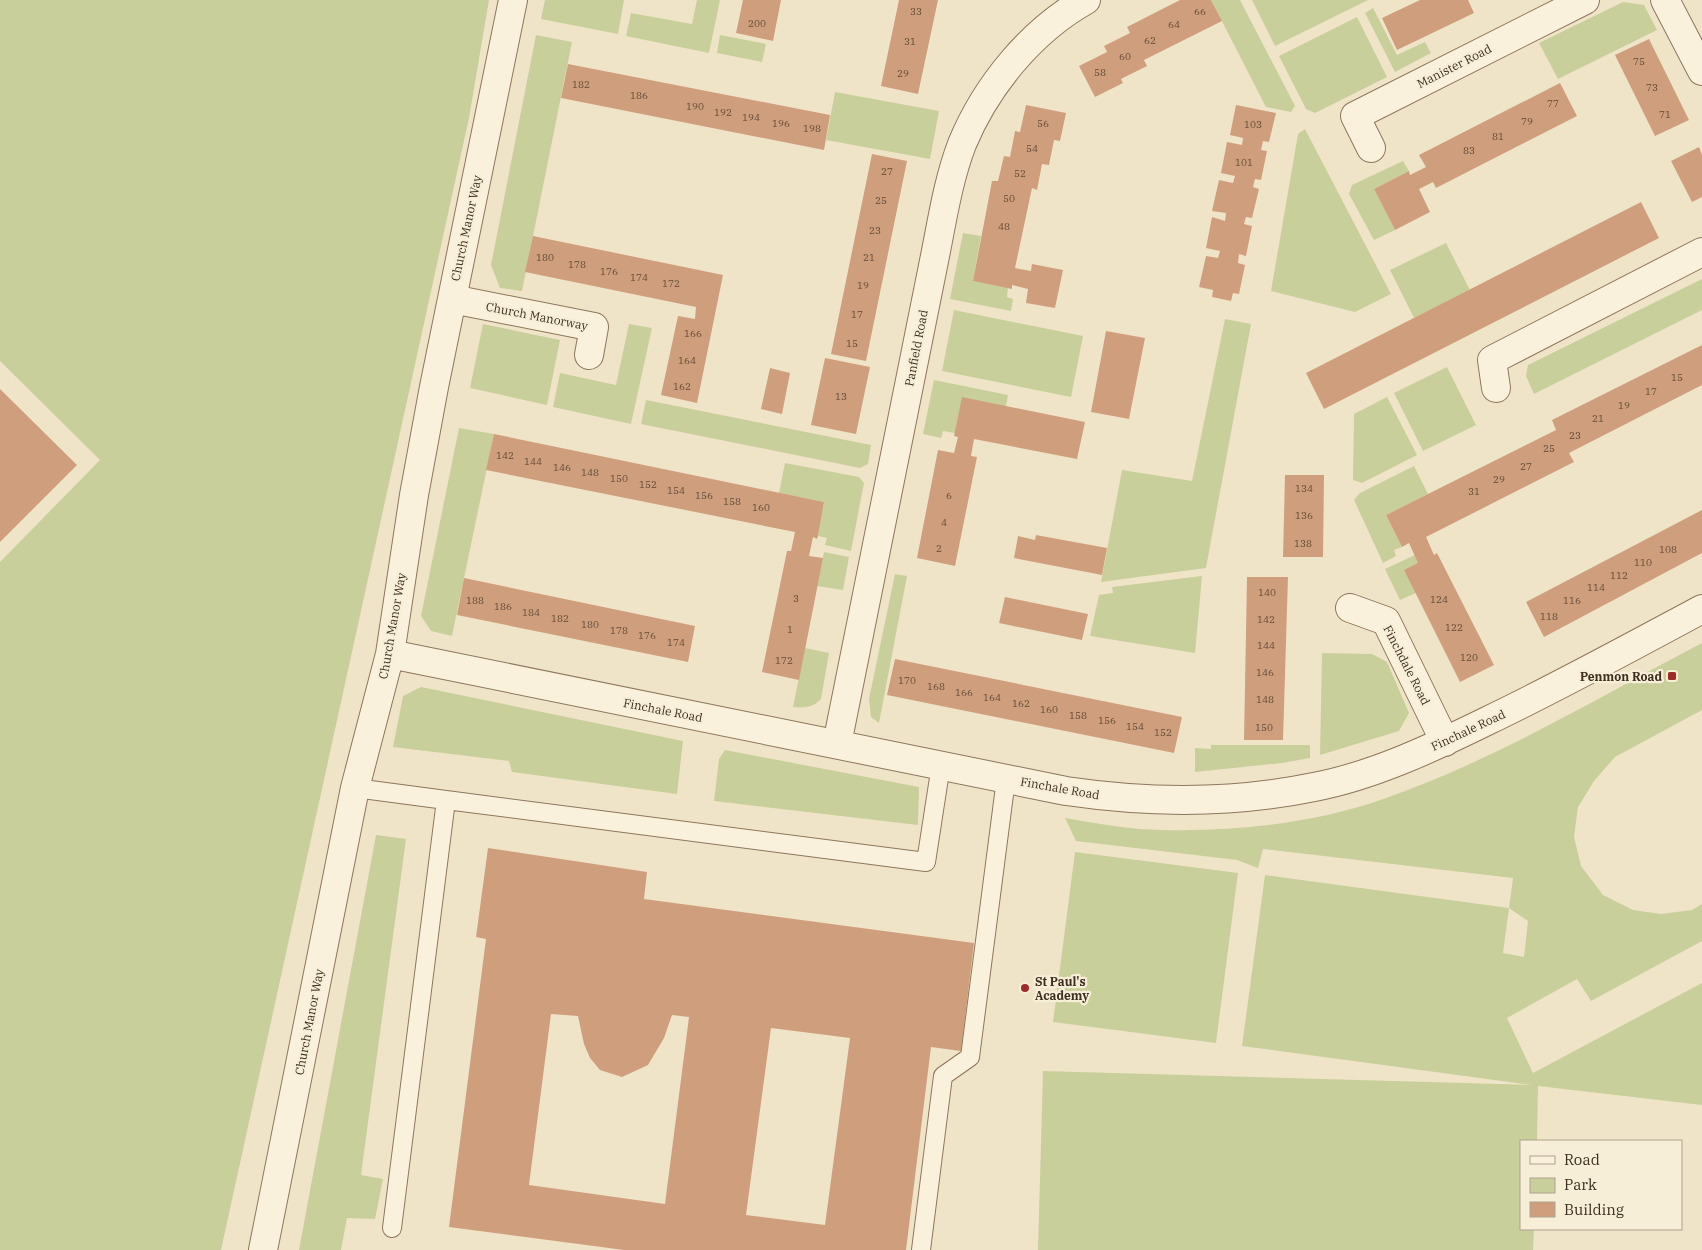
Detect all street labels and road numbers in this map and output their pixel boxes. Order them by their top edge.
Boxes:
street label: Manister Road [1414,41,1494,91]
street label: Church Manor Way [447,173,485,282]
street label: Church Manorway [485,299,590,333]
street label: Panfield Road [901,308,931,388]
street label: Church Manor Way [375,571,409,680]
street label: Finchdale Road [1380,623,1434,707]
street label: Finchale Road [622,695,704,725]
street label: Finchale Road [1428,706,1508,754]
street label: Finchale Road [1019,774,1101,802]
street label: Church Manor Way [291,967,327,1076]

